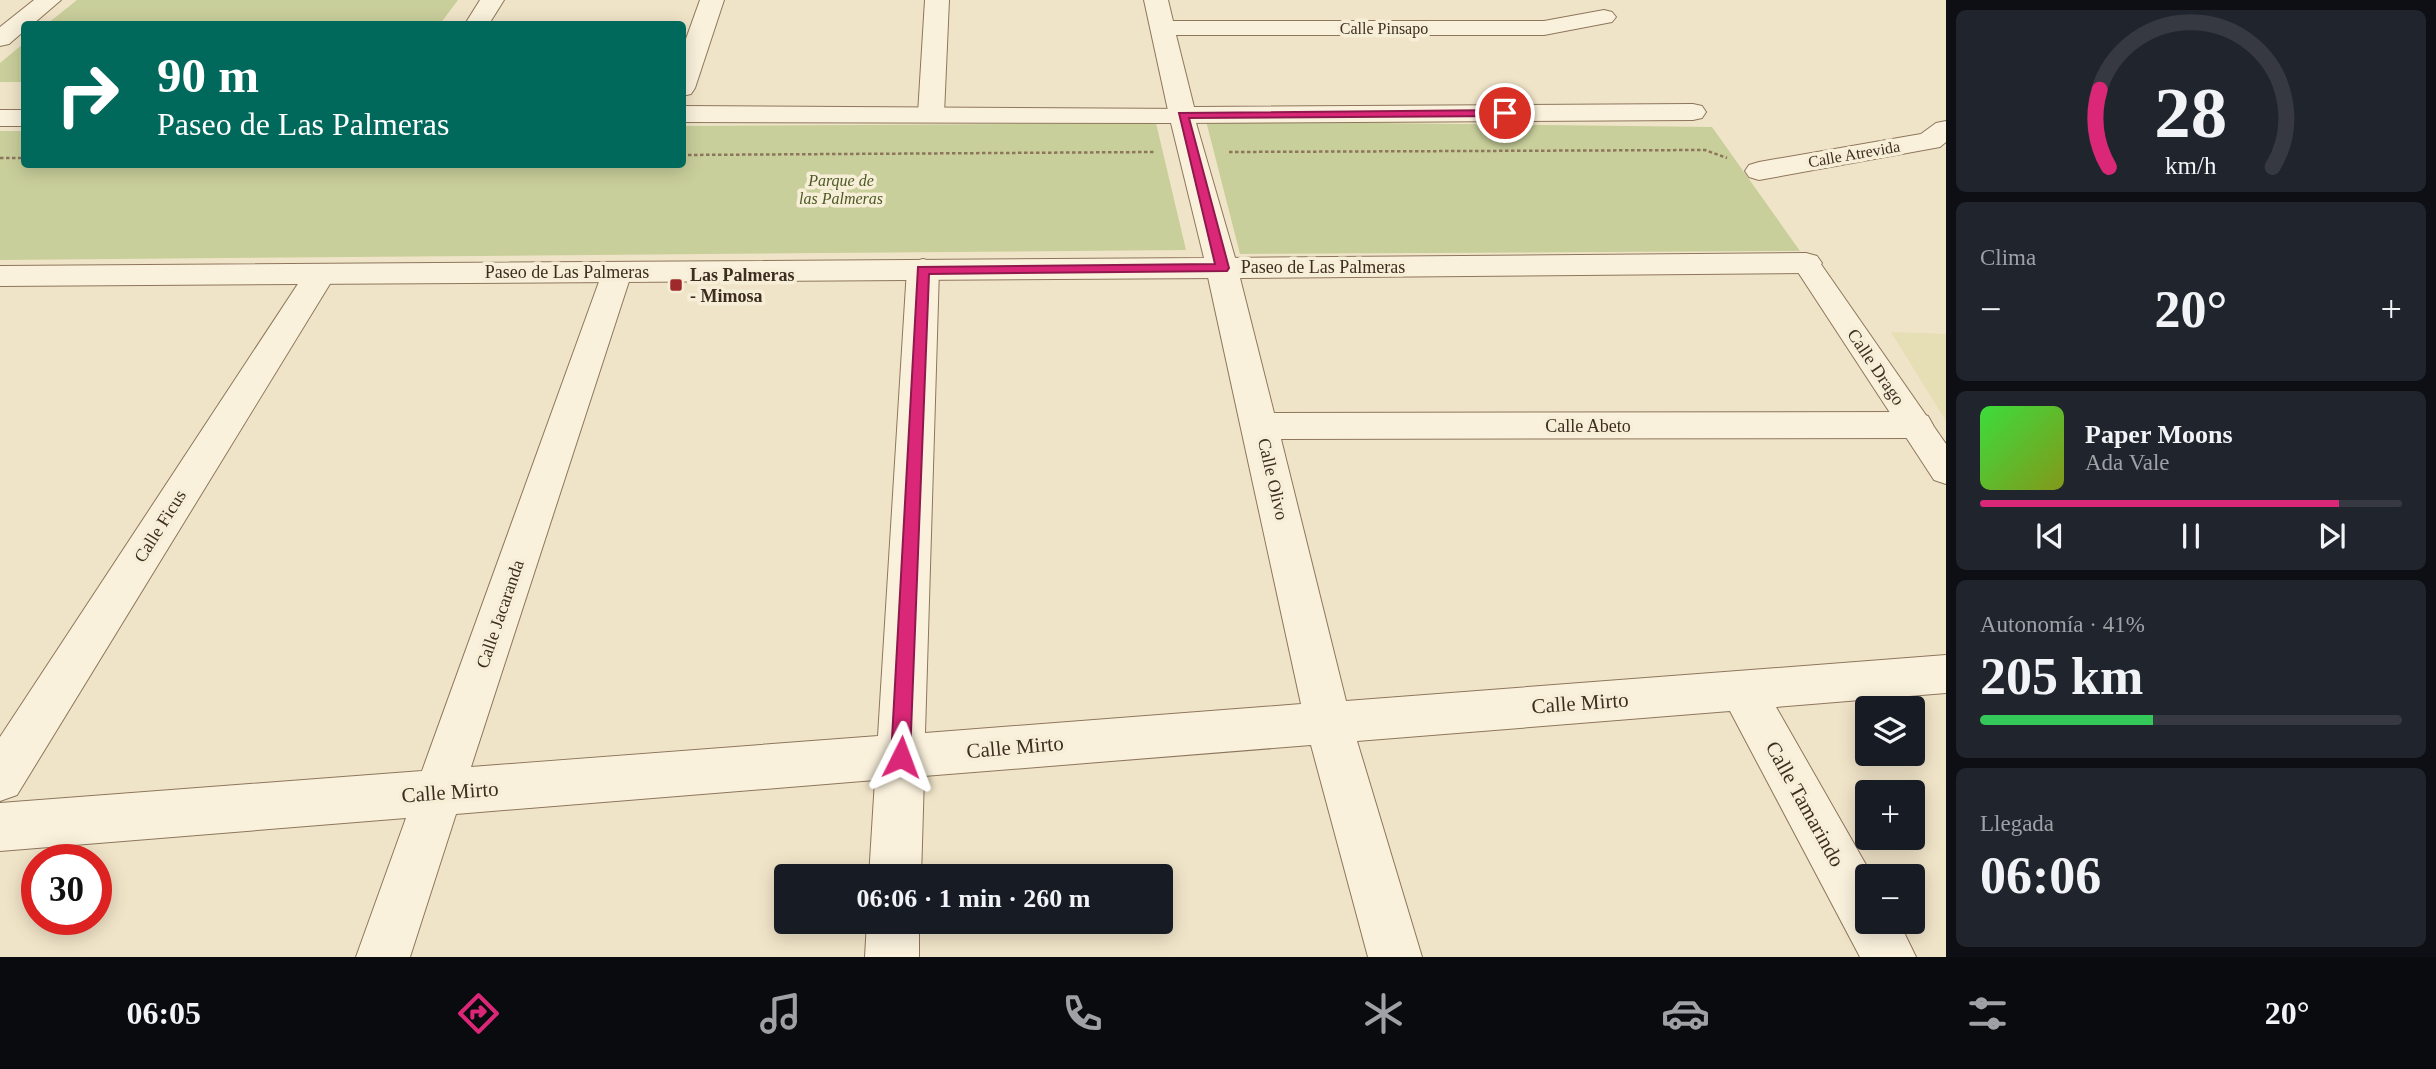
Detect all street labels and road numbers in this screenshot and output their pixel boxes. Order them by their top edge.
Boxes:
street label: Calle Pinsapo [1340,20,1428,38]
street label: Calle Atrevida [1807,138,1901,170]
street label: Paseo de Las Palmeras [1241,257,1405,277]
street label: Paseo de Las Palmeras [485,262,649,282]
street label: Calle Drago [1843,325,1909,409]
street label: Calle Abeto [1545,416,1631,436]
street label: Calle Olivo [1254,436,1292,522]
street label: Calle Ficus [130,486,190,566]
street label: Calle Jacaranda [472,557,528,671]
street label: Calle Mirto [1531,688,1629,718]
street label: Calle Mirto [965,731,1065,763]
street label: Calle Tamarindo [1761,737,1849,871]
street label: Calle Mirto [401,777,499,807]

